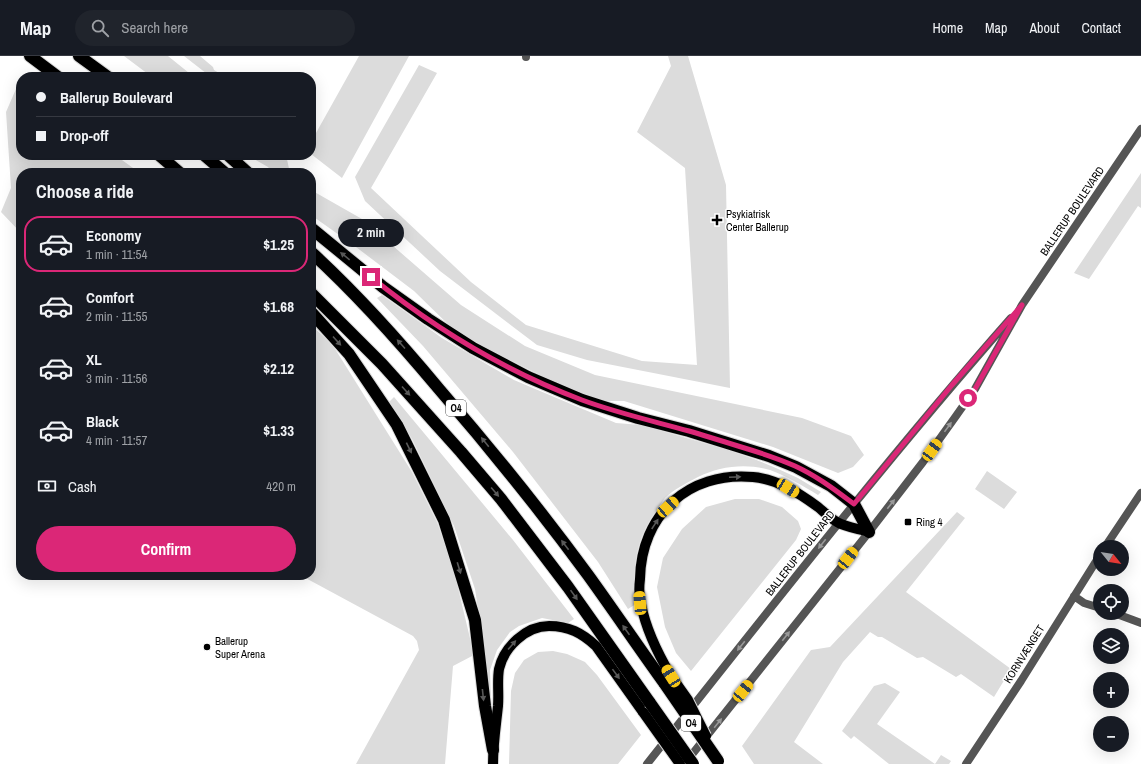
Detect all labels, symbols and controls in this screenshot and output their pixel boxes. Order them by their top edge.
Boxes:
search box [75,10,355,46]
text: Map [20,15,51,41]
icon: search [89,17,111,39]
text: Search here [121,17,188,38]
text: Home [932,19,963,37]
text: Map [985,19,1007,37]
text: About [1029,19,1059,37]
text: Contact [1081,19,1121,37]
text: Ballerup Boulevard [60,87,173,108]
text: Drop-off [60,125,109,146]
street label: BALLERUP BOULEVARD [1037,164,1107,258]
text: Choose a ride [36,179,134,204]
place label: Psykiatrisk Center Ballerup [726,207,789,234]
marker: Psykiatrisk Center Ballerup [711,214,723,226]
callout: 2 min [338,219,404,247]
text: 2 min [357,224,385,241]
text: Economy [86,225,141,246]
icon: car [38,226,74,262]
text: $1.25 [263,234,294,255]
text: 1 min · 11:54 [86,246,147,263]
one-way arrow [340,252,350,260]
route end [362,268,380,286]
text: Comfort [86,287,134,308]
icon: car [38,288,74,324]
text: $1.68 [263,296,294,317]
text: 2 min · 11:55 [86,308,147,325]
one-way arrow [332,336,341,345]
one-way arrow [396,339,405,349]
text: XL [86,349,102,370]
icon: car [38,350,74,386]
text: $2.12 [263,358,294,379]
text: 3 min · 11:56 [86,370,147,387]
one-way arrow [402,386,411,396]
route start [959,389,977,407]
road number: O4 [446,400,466,416]
text: Black [86,411,119,432]
icon: car [38,412,74,448]
text: $1.33 [263,420,294,441]
one-way arrow [944,422,952,433]
text: 4 min · 11:57 [86,432,147,449]
one-way arrow [481,437,490,448]
car [920,437,944,463]
one-way arrow [406,443,412,454]
one-way arrow [729,474,741,481]
icon: cash [36,475,58,497]
text: Cash [68,476,97,497]
car [775,477,801,499]
text: 420 m [266,478,296,495]
one-way arrow [490,487,499,497]
car [655,495,681,519]
one-way arrow [886,498,895,509]
street label: BALLERUP BOULEVARD [762,508,838,598]
place label: Ring 4 [916,515,943,529]
marker: Ring 4 [903,517,913,527]
one-way arrow [651,519,659,529]
button: Confirm [36,526,296,572]
one-way arrow [817,539,826,550]
one-way arrow [561,540,569,550]
north arrow [1093,540,1129,576]
map controls [1093,540,1129,752]
car [836,545,860,571]
one-way arrow [456,562,462,574]
button: locate [1093,584,1129,620]
one-way arrow [570,590,578,600]
car [633,591,647,615]
street label: KORNVÆNGET [1001,622,1048,686]
one-way arrow [622,624,630,635]
button: layers [1093,628,1129,664]
one-way arrow [782,631,791,642]
place label: Ballerup Super Arena [215,634,265,661]
one-way arrow [508,640,517,650]
one-way arrow [736,641,745,652]
marker: Ballerup Super Arena [202,642,212,652]
car [660,663,682,689]
one-way arrow [612,669,620,680]
button: + [1093,672,1129,708]
car [731,678,755,704]
one-way arrow [480,689,487,701]
road number: O4 [681,715,701,731]
button: − [1093,716,1129,752]
one-way arrow [713,717,722,728]

